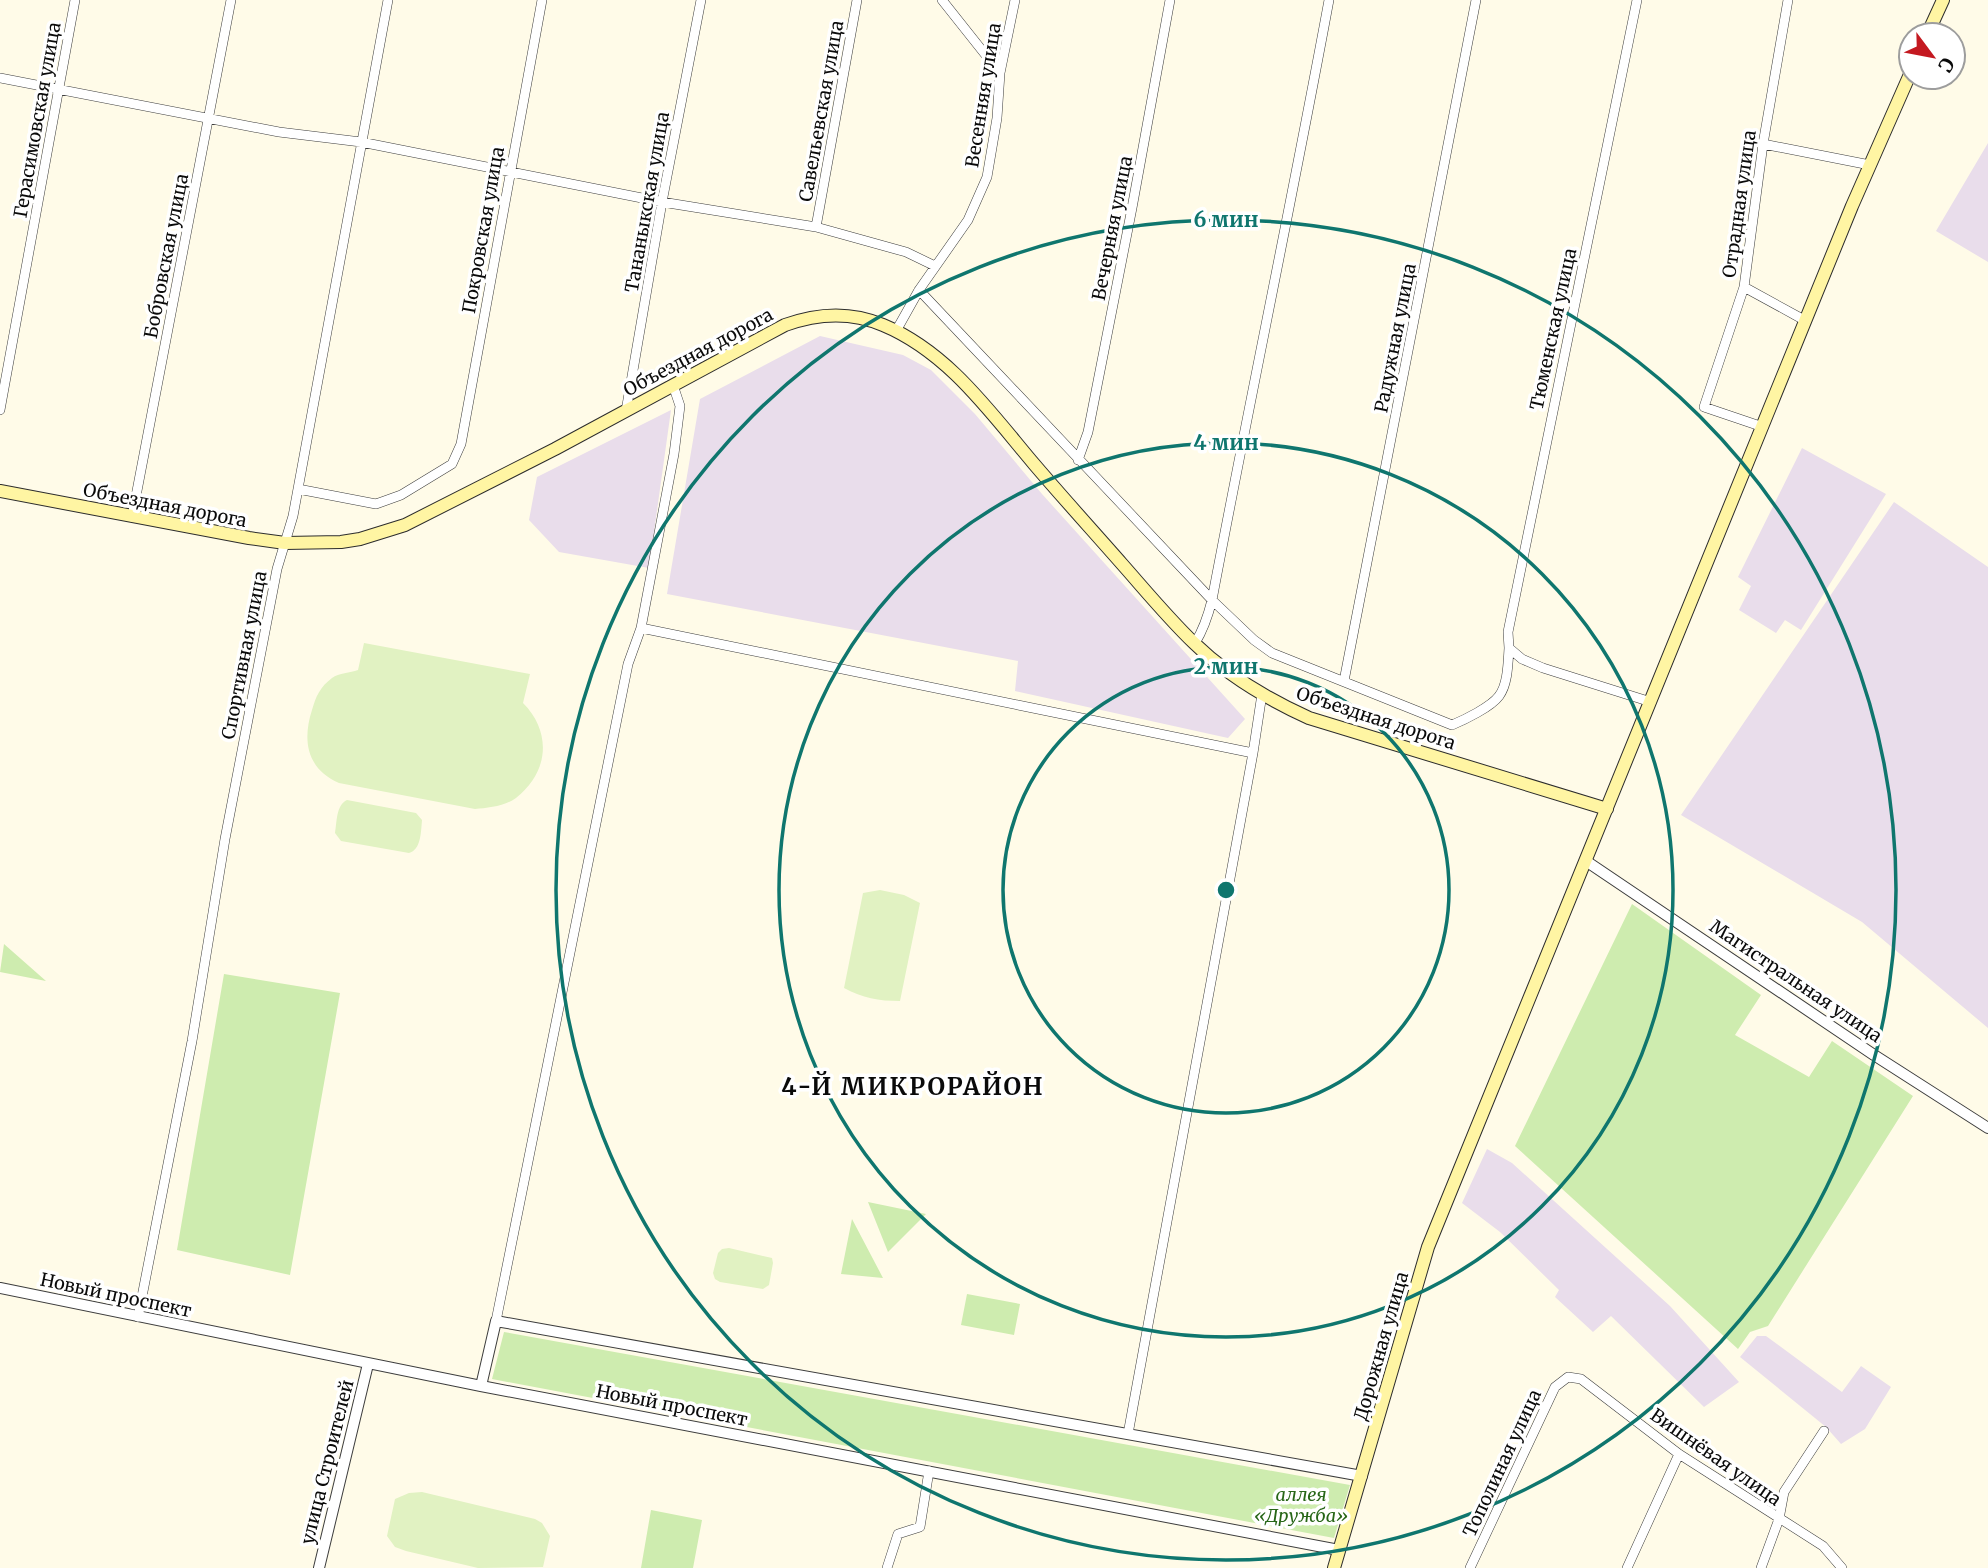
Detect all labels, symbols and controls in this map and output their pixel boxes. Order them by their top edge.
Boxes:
street label: Савельевская улица [794,18,848,203]
street label: Герасимовская улица [8,20,66,220]
street label: Весенняя улица [960,21,1006,169]
north arrow [1897,21,1967,91]
text: С [1933,53,1960,77]
street label: Тананыкская улица [620,110,674,294]
street label: Отрадная улица [1717,128,1761,279]
street label: Покровская улица [457,145,509,315]
street label: Вечерняя улица [1087,153,1137,302]
street label: Бобровская улица [139,171,193,340]
text: 6 мин [1193,206,1259,233]
street label: Тюменская улица [1525,246,1581,412]
street label: Радужная улица [1369,261,1421,415]
street label: Объездная дорога [619,303,777,401]
text: 4 мин [1193,429,1259,456]
street label: Объездная дорога [81,478,249,532]
street label: Спортивная улица [216,569,272,741]
text: 2 мин [1194,653,1258,680]
street label: Объездная дорога [1294,681,1459,755]
centre of rings [1214,878,1238,902]
street label: Магистральная улица [1705,915,1887,1048]
district label: 4-Й МИКРОРАЙОН [781,1071,1045,1102]
street label: Новый проспект [38,1268,194,1322]
street label: Дорожная улица [1349,1269,1413,1423]
street label: улица Строителей [295,1377,359,1547]
street label: Новый проспект [594,1379,750,1431]
street label: Тополиная улица [1458,1385,1546,1540]
street label: Вишнёвая улица [1646,1403,1786,1511]
park label: аллея «Дружба» [1254,1483,1348,1527]

